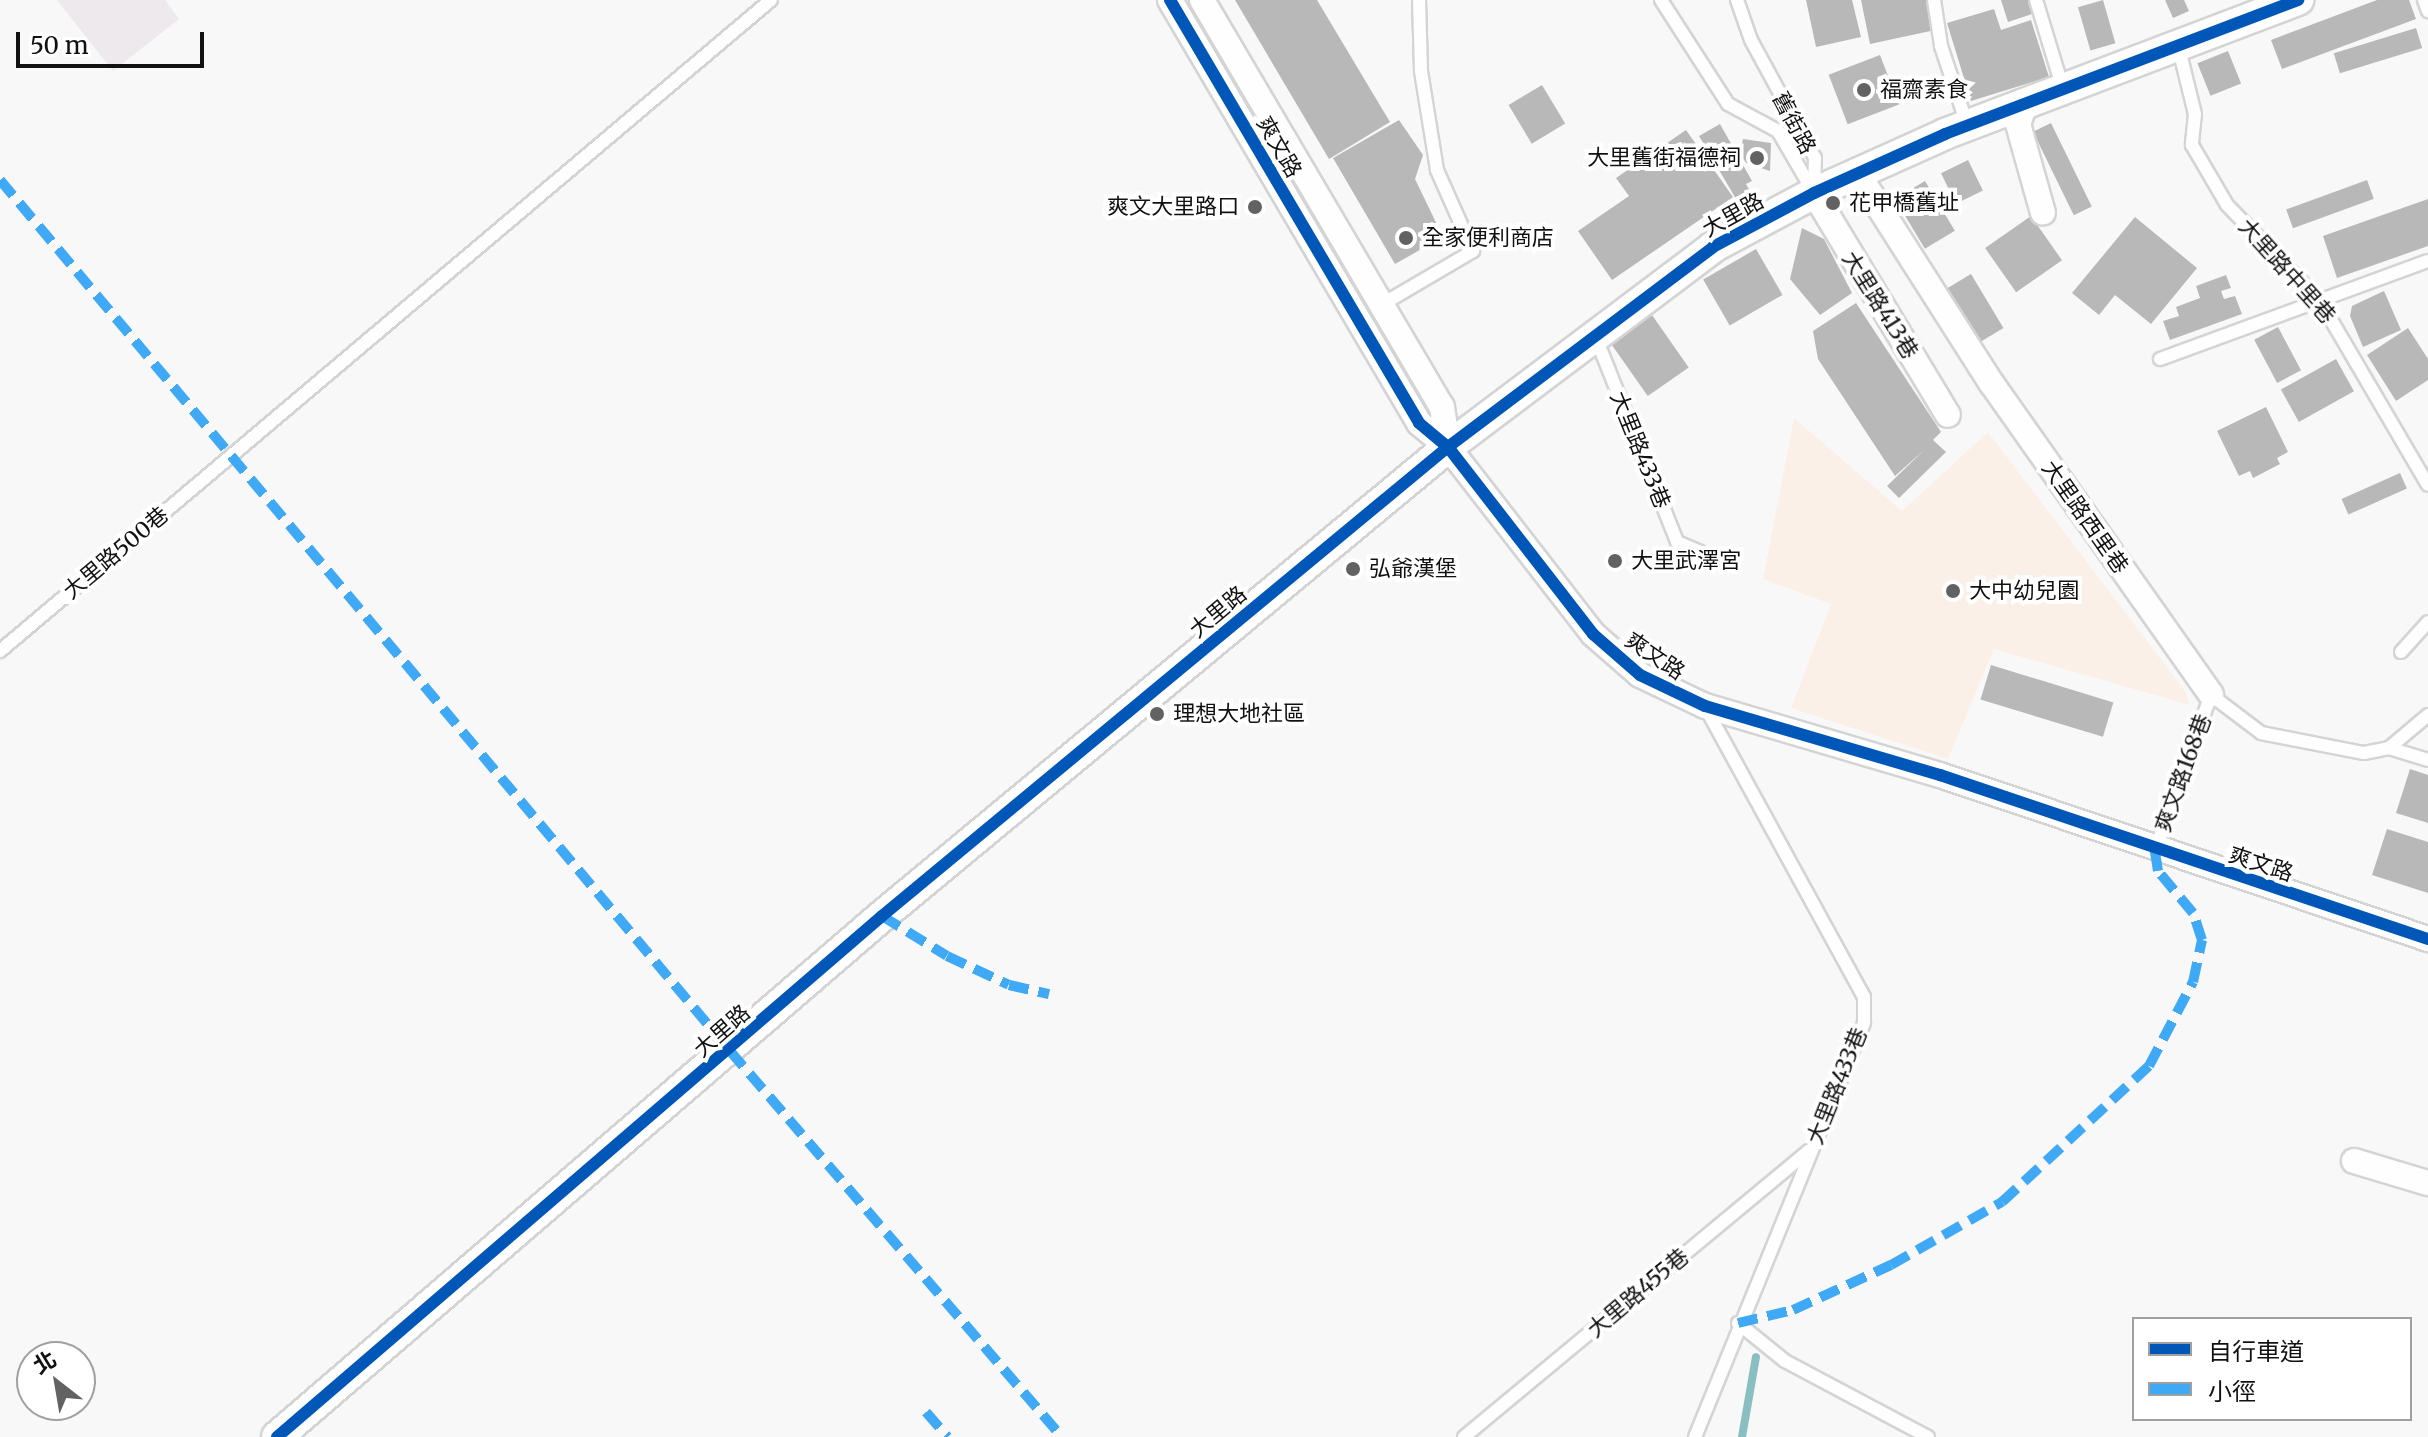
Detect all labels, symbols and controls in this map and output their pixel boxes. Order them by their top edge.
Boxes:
scale bar [20,16,208,66]
text: 50 m [30,30,89,61]
place label: 福齋素食 [1880,77,1968,103]
marker: 福齋素食 [1855,81,1873,99]
street label: 舊街路 [1767,88,1821,158]
street label: 爽文路 [1251,112,1307,182]
place label: 大里舊街福德祠 [1587,145,1741,171]
marker: 大里舊街福德祠 [1748,149,1766,167]
street label: 大里路 [1698,187,1768,243]
place label: 花甲橋舊址 [1849,190,1959,216]
place label: 爽文大里路口 [1107,194,1239,220]
marker: 花甲橋舊址 [1824,194,1842,212]
marker: 爽文大里路口 [1246,198,1264,216]
street label: 大里路中里巷 [2233,213,2341,329]
place label: 全家便利商店 [1422,225,1554,251]
marker: 全家便利商店 [1397,229,1415,247]
street label: 大里路413巷 [1837,246,1923,364]
street label: 大里路433巷 [1605,388,1675,512]
street label: 大里路西里巷 [2036,455,2134,579]
street label: 大里路500巷 [58,501,174,605]
place label: 大里武澤宮 [1631,548,1741,574]
marker: 大里武澤宮 [1606,552,1624,570]
place label: 弘爺漢堡 [1369,556,1457,582]
marker: 弘爺漢堡 [1344,560,1362,578]
place label: 大中幼兒園 [1969,578,2079,604]
street label: 大里路 [1184,581,1252,643]
marker: 大中幼兒園 [1944,582,1962,600]
street label: 爽文路 [1620,627,1690,685]
place label: 理想大地社區 [1173,701,1305,727]
marker: 理想大地社區 [1148,705,1166,723]
street label: 爽文路168巷 [2149,710,2217,836]
street label: 爽文路 [2226,841,2296,887]
street label: 大里路 [688,999,756,1063]
street label: 大里路433巷 [1802,1024,1872,1148]
street label: 大里路455巷 [1582,1243,1694,1343]
legend [2132,1317,2412,1421]
text: 自行車道 [2208,1336,2304,1367]
north arrow [16,1341,96,1421]
text: 北 [28,1344,61,1380]
text: 小徑 [2208,1376,2256,1407]

